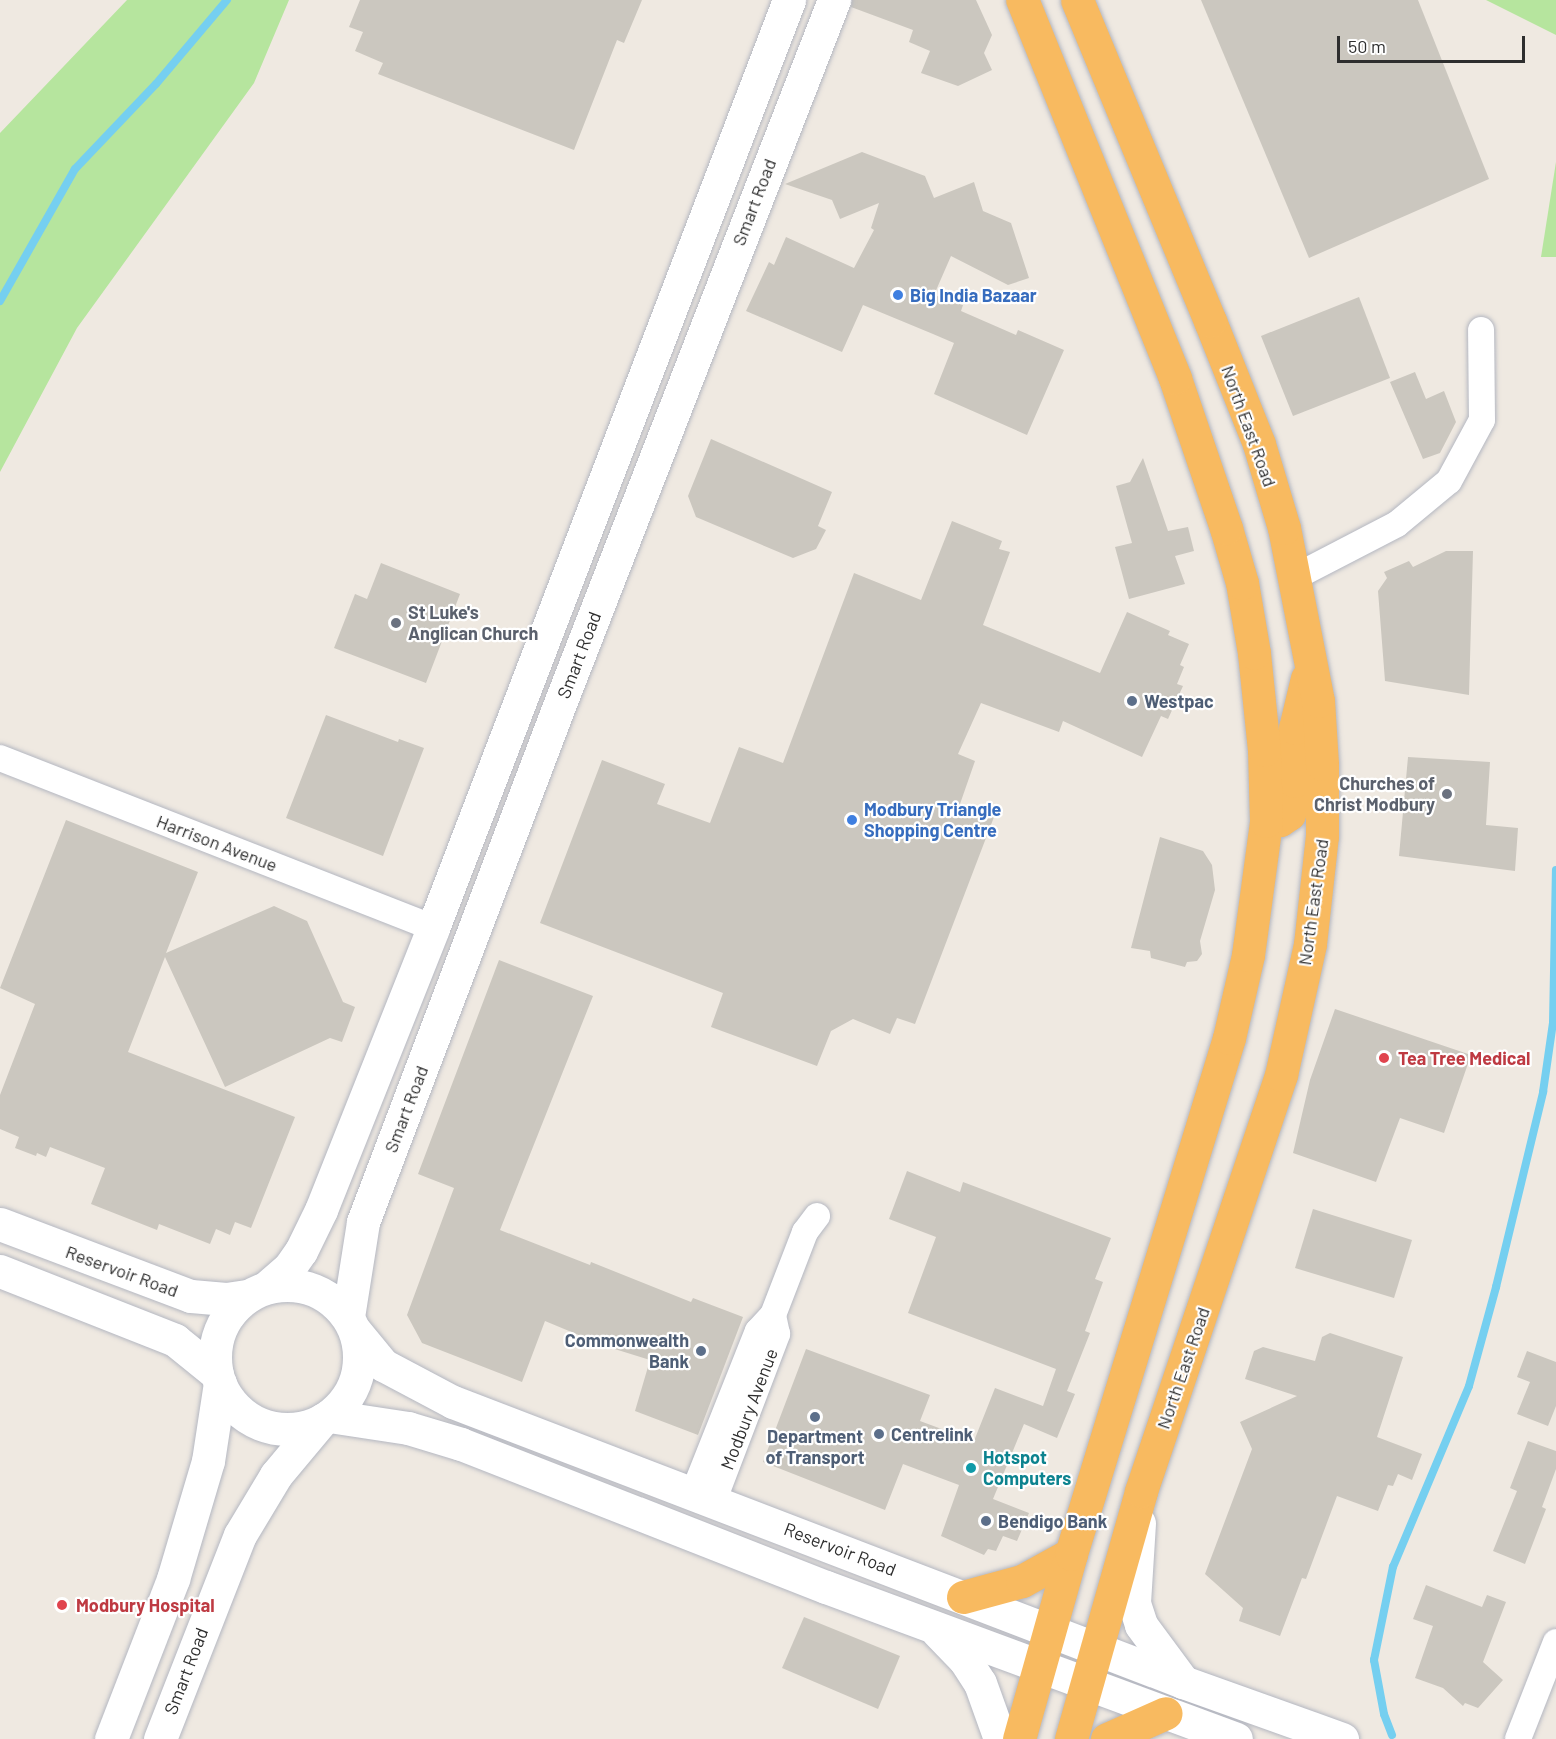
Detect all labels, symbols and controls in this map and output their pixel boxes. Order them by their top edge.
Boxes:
scale bar [1340,24,1528,62]
text: 50 m [1348,35,1386,57]
street label: Smart Road [728,155,780,249]
place label: Big India Bazaar [910,284,1037,306]
marker: Big India Bazaar [891,288,905,302]
street label: North East Road [1217,362,1281,490]
place label: St Luke's Anglican Church [408,602,538,644]
street label: Smart Road [553,608,605,702]
marker: St Luke's Anglican Church [389,616,403,630]
place label: Westpac [1144,690,1214,712]
marker: Westpac [1125,694,1139,708]
place label: Churches of Christ Modbury [1314,773,1435,816]
marker: Churches of Christ Modbury [1440,787,1454,801]
place label: Modbury Triangle Shopping Centre [864,799,1001,842]
street label: Harrison Avenue [154,810,280,876]
marker: Modbury Triangle Shopping Centre [845,813,859,827]
street label: North East Road [1293,837,1333,967]
place label: Tea Tree Medical [1398,1047,1530,1069]
marker: Tea Tree Medical [1375,1049,1393,1067]
street label: Smart Road [380,1062,432,1156]
street label: Reservoir Road [63,1241,181,1301]
street label: North East Road [1152,1304,1214,1432]
place label: Commonwealth Bank [565,1330,689,1372]
marker: Commonwealth Bank [694,1344,708,1358]
street label: Modbury Avenue [716,1345,782,1473]
marker: Department of Transport [808,1410,822,1424]
place label: Centrelink [891,1423,973,1445]
place label: Department of Transport [765,1426,865,1468]
marker: Centrelink [872,1427,886,1441]
place label: Hotspot Computers [983,1447,1071,1490]
marker: Hotspot Computers [964,1461,978,1475]
place label: Bendigo Bank [998,1510,1107,1532]
marker: Bendigo Bank [979,1514,993,1528]
street label: Reservoir Road [781,1518,899,1580]
place label: Modbury Hospital [76,1594,215,1616]
marker: Modbury Hospital [53,1596,71,1614]
street label: Smart Road [160,1624,212,1718]

